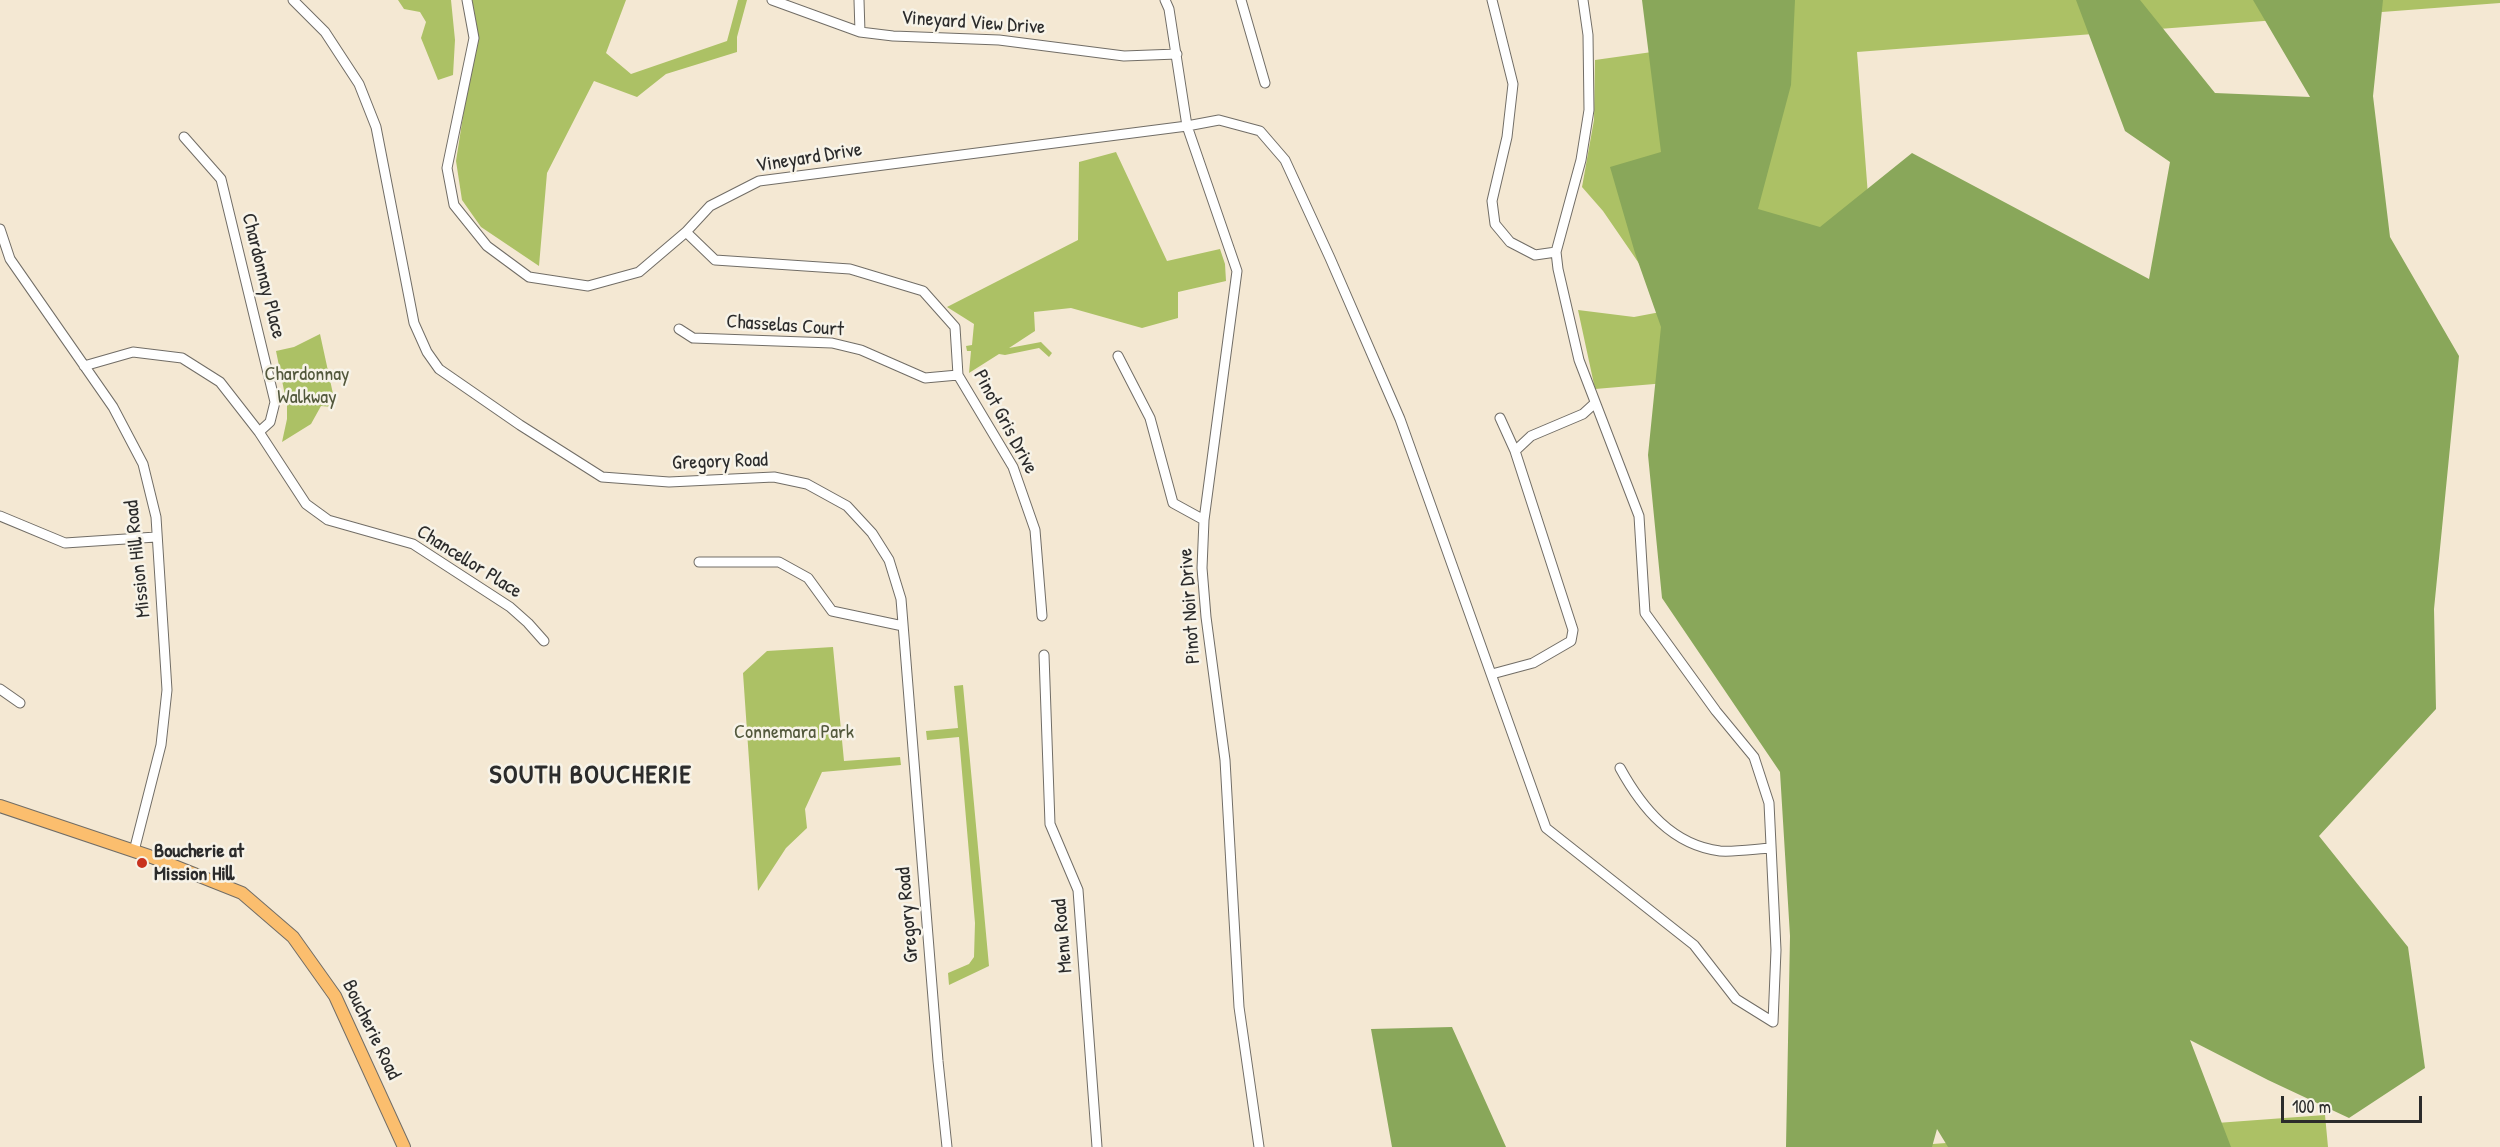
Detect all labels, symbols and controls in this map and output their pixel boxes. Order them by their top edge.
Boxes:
street label: Vineyard View Drive [900,6,1046,40]
street label: Vineyard Drive [754,138,864,178]
street label: Chardonnay Place [236,211,290,341]
street label: Chasselas Court [725,310,845,342]
park label: Chardonnay Walkway [264,363,350,410]
street label: Pinot Gris Drive [968,366,1042,478]
street label: Gregory Road [672,448,768,476]
street label: Mission Hill Road [120,499,156,619]
street label: Chancellor Place [412,520,526,604]
street label: Pinot Noir Drive [1174,547,1206,665]
park label: Connemara Park [734,721,854,745]
district label: SOUTH BOUCHERIE [490,760,692,792]
place label: Boucherie at Mission Hill [154,840,244,887]
marker: Boucherie at Mission Hill [135,856,149,870]
street label: Gregory Road [892,866,924,964]
street label: Menu Road [1048,898,1078,974]
street label: Boucherie Road [337,976,405,1084]
scale bar [2284,1084,2425,1122]
text: 100 m [2292,1094,2331,1119]

